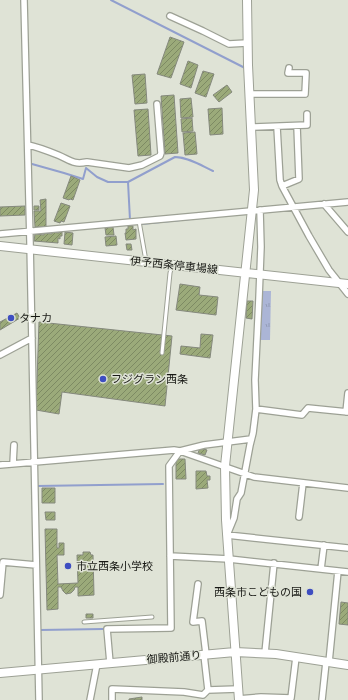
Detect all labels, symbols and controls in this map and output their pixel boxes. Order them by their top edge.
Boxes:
street label: 伊予西条停車場線 [130,254,218,277]
place label: タナカ [19,312,52,325]
marker: タナカ [6,313,16,323]
place label: フジグラン西条 [111,373,188,386]
marker: フジグラン西条 [98,374,108,384]
place label: 市立西条小学校 [76,560,153,573]
marker: 市立西条小学校 [63,561,73,571]
place label: 西条市こどもの国 [214,586,302,599]
marker: 西条市こどもの国 [305,587,315,597]
street label: 御殿前通り [145,649,202,666]

